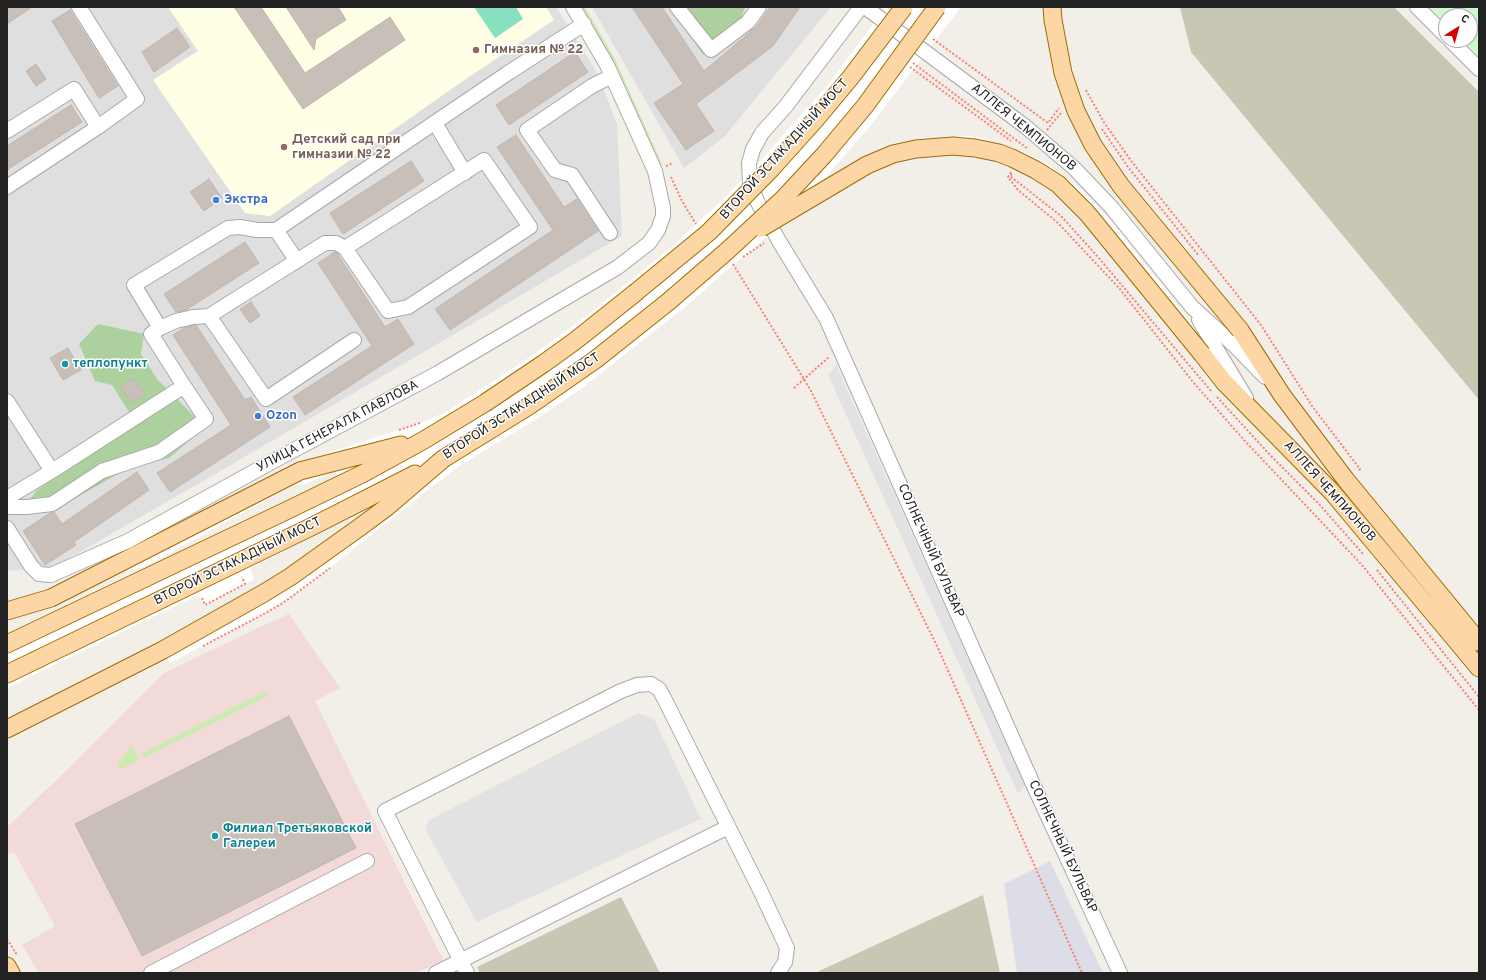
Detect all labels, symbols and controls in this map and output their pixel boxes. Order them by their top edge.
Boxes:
north arrow [1438,8,1478,48]
text: С [1458,12,1472,27]
place label: Гимназия № 22 [484,42,583,58]
marker: Гимназия № 22 [471,45,481,55]
street label: ВТОРОЙ ЭСТАКАДНЫЙ МОСТ [718,76,852,224]
street label: АЛЛЕЯ ЧЕМПИОНОВ [967,81,1079,175]
place label: Детский сад при гимназии № 22 [292,132,401,163]
marker: Детский сад при гимназии № 22 [279,142,289,152]
place label: Экстра [224,192,268,208]
marker: Экстра [211,195,221,205]
street label: ВТОРОЙ ЭСТАКАДНЫЙ МОСТ [441,350,603,464]
place label: теплопункт [73,356,148,372]
marker: теплопункт [60,359,70,369]
street label: УЛИЦА ГЕНЕРАЛА ПАВЛОВА [254,378,422,476]
place label: Ozon [266,408,297,424]
marker: Ozon [253,411,263,421]
street label: АЛЛЕЯ ЧЕМПИОНОВ [1280,438,1378,546]
street label: СОЛНЕЧНЫЙ БУЛЬВАР [893,482,967,620]
street label: ВТОРОЙ ЭСТАКАДНЫЙ МОСТ [152,515,324,609]
street label: СОЛНЕЧНЫЙ БУЛЬВАР [1024,778,1100,916]
place label: Филиал Третьяковской Галереи [223,821,372,852]
marker: Филиал Третьяковской Галереи [210,831,220,841]

